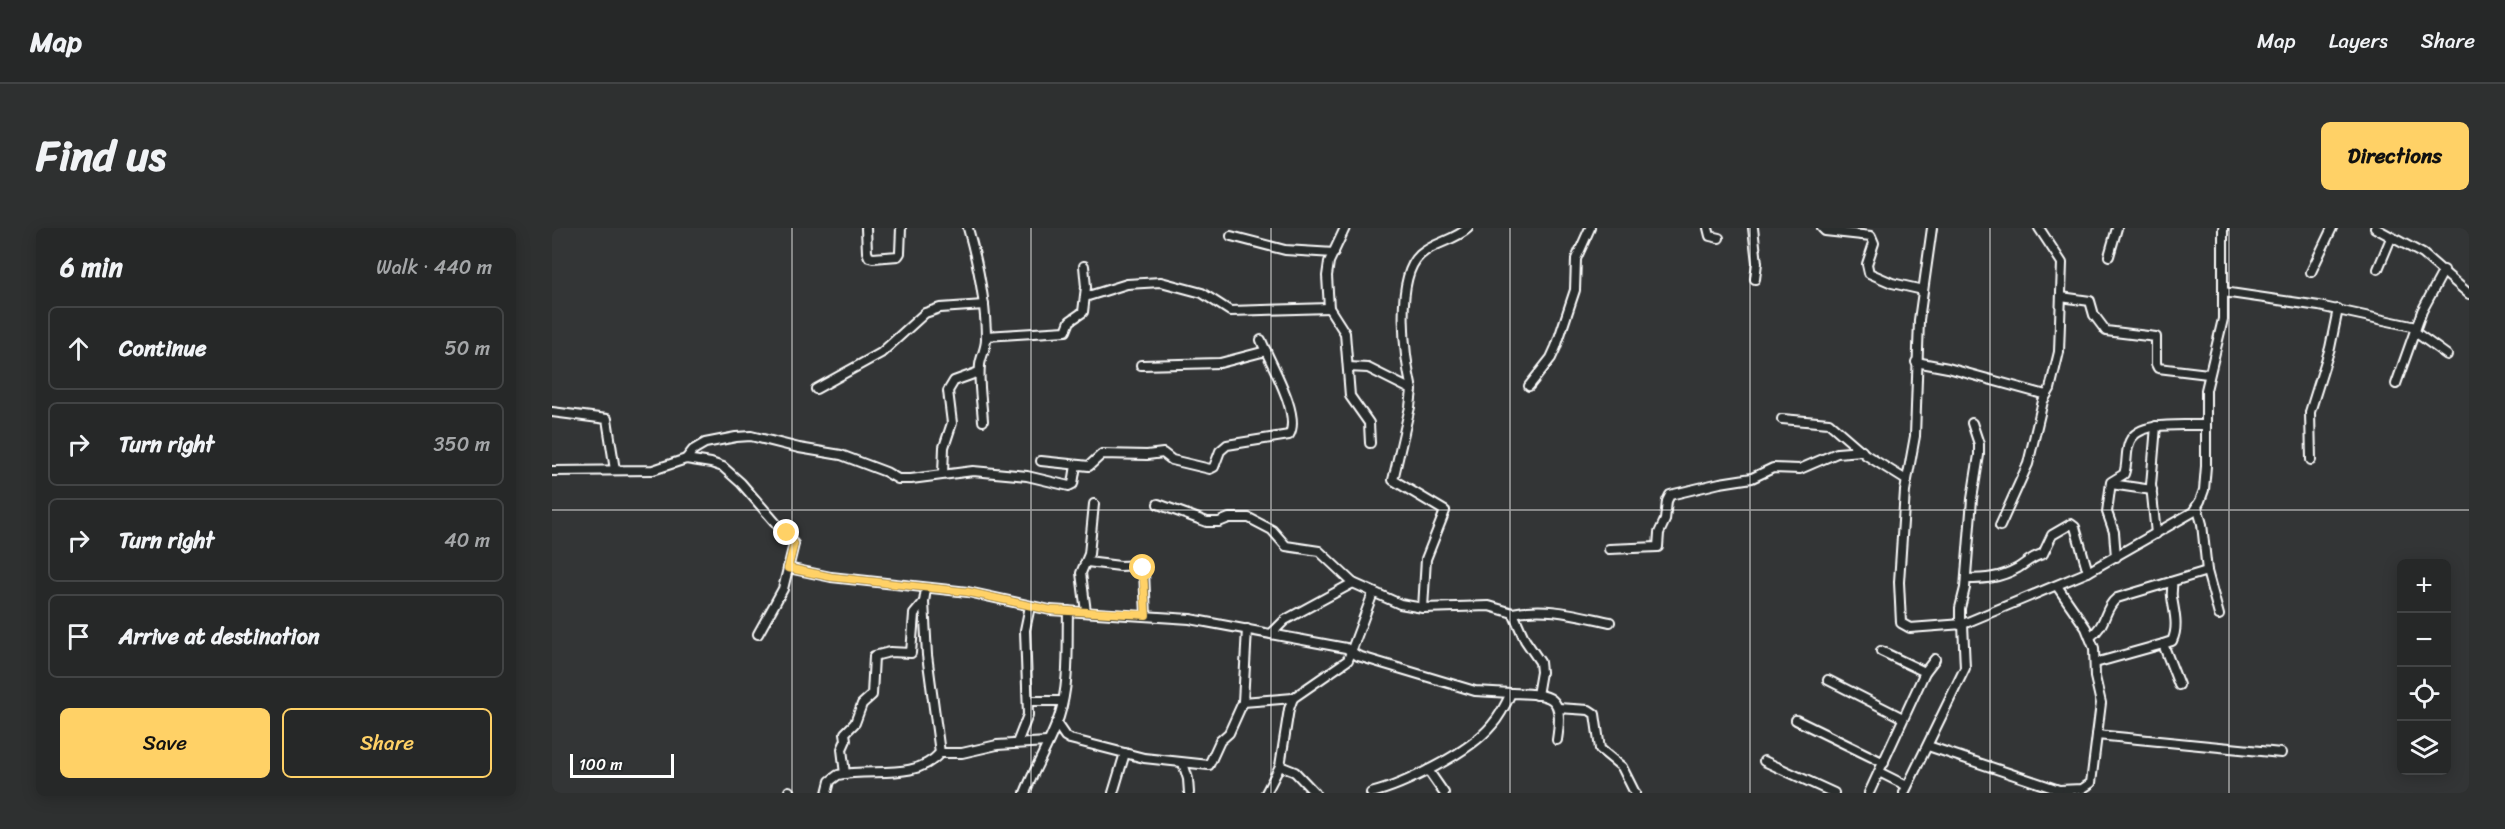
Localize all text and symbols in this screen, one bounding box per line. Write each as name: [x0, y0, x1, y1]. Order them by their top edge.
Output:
text: Map: [30, 17, 82, 66]
text: Map: [2257, 22, 2296, 60]
text: Layers: [2329, 22, 2388, 60]
text: Share: [2421, 22, 2475, 60]
text: Find us: [36, 119, 166, 193]
button: Directions: [2321, 122, 2469, 190]
text: 6 min: [60, 244, 123, 290]
text: Walk · 440 m: [376, 250, 492, 285]
text: Continue: [119, 329, 207, 368]
text: 50 m: [445, 331, 490, 366]
icon: ahead: [62, 332, 95, 365]
text: Turn right: [119, 425, 214, 464]
text: 350 m: [434, 427, 490, 462]
icon: right: [62, 428, 95, 461]
route end: [773, 519, 799, 545]
text: Turn right: [119, 521, 214, 560]
text: 40 m: [444, 523, 490, 558]
icon: right: [62, 524, 95, 557]
route start: [1129, 554, 1155, 580]
map controls: [2397, 559, 2451, 775]
button: +: [2397, 559, 2451, 613]
button: −: [2397, 613, 2451, 667]
text: Arrive at destination: [119, 617, 320, 656]
icon: arrive: [62, 620, 95, 653]
button: locate: [2397, 667, 2451, 721]
button: Save: [60, 708, 270, 778]
button: Share: [282, 708, 492, 778]
button: layers: [2397, 721, 2451, 775]
text: 100 m: [579, 750, 623, 779]
scale bar: [570, 751, 674, 778]

